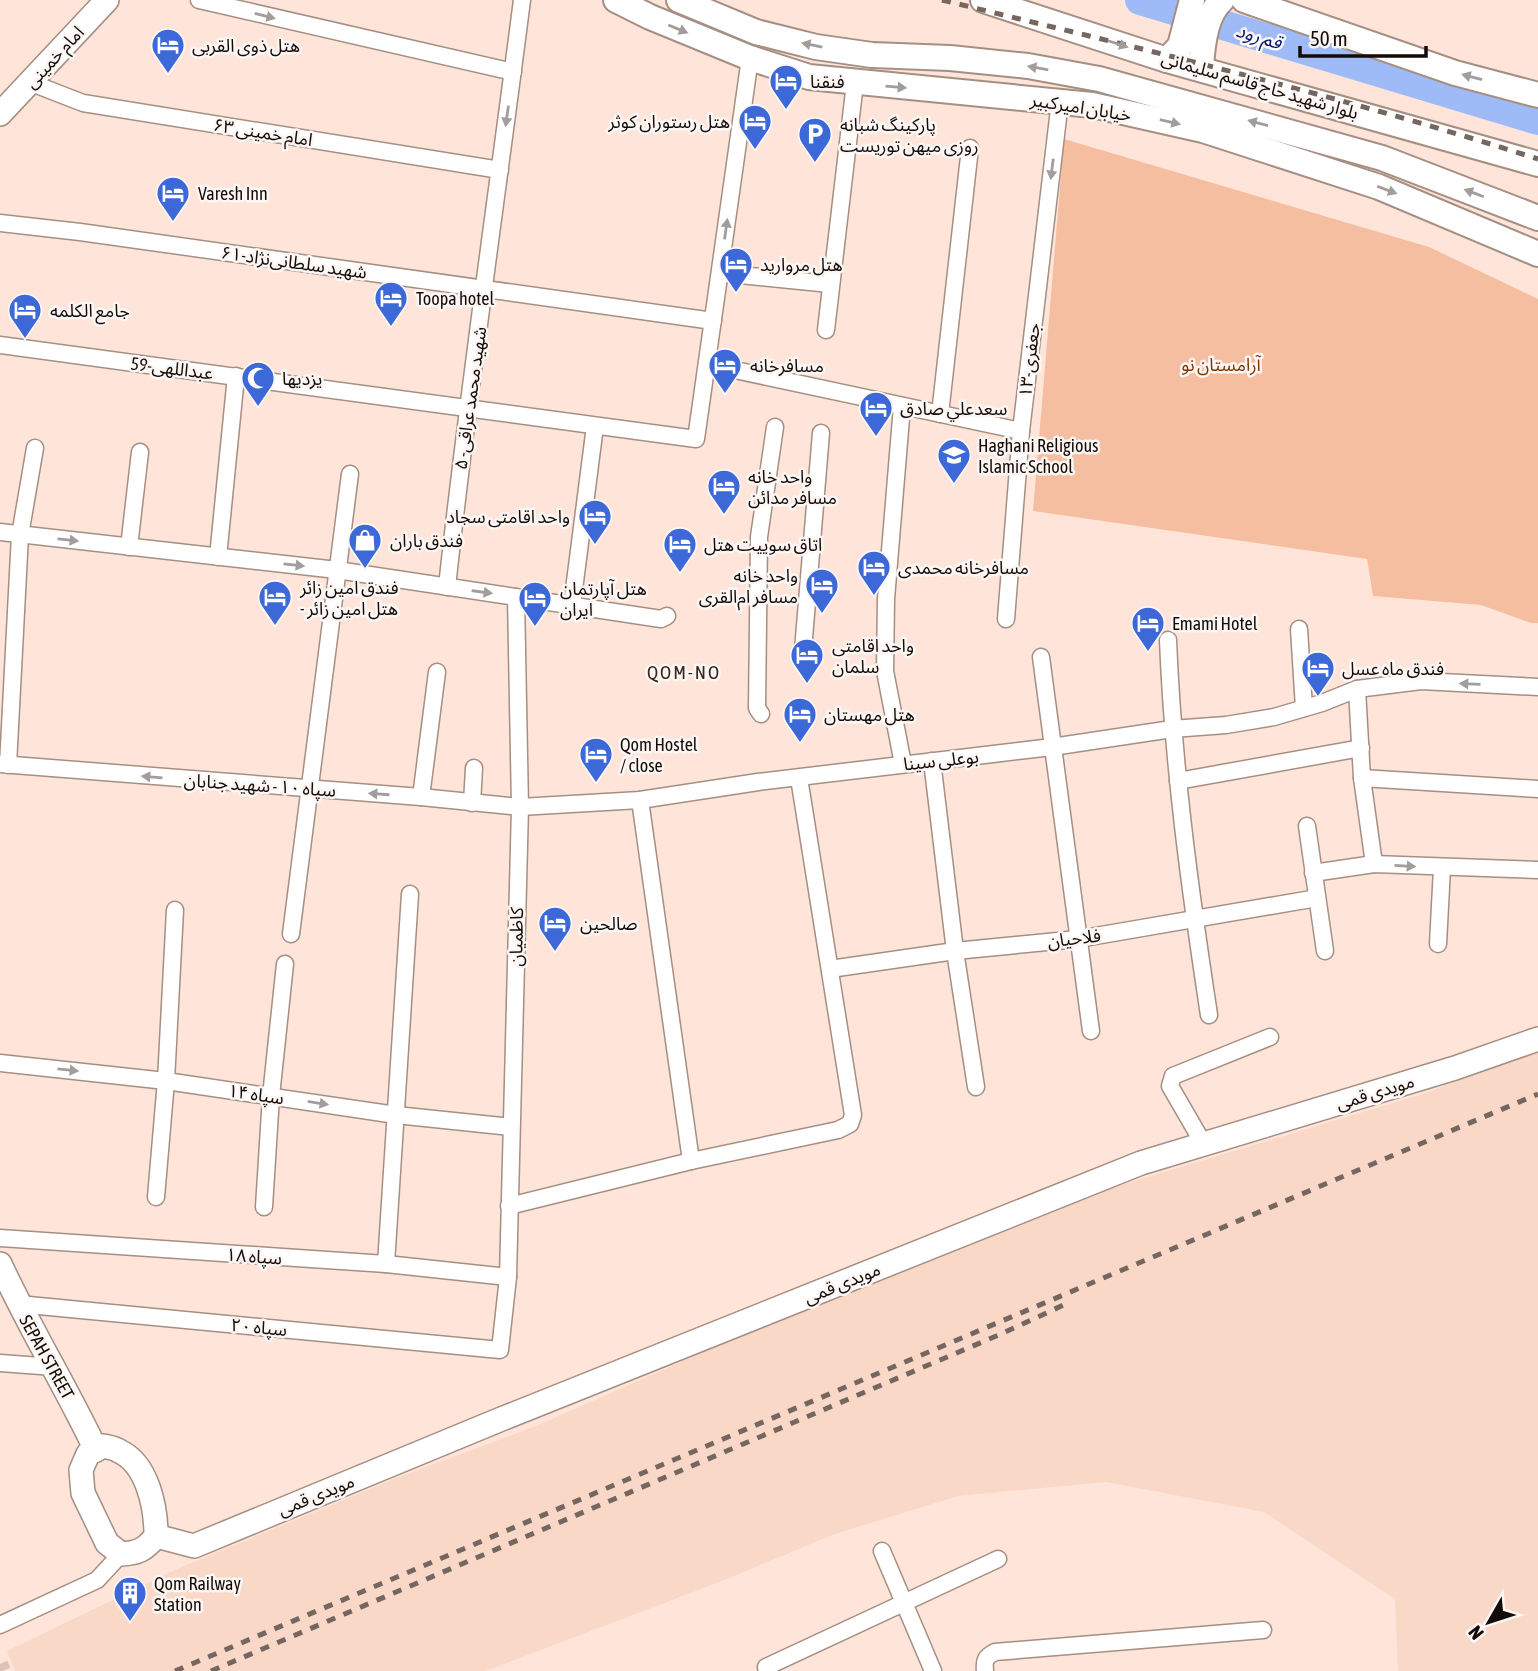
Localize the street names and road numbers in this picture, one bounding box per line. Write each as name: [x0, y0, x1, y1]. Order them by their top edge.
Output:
street label: امام خمینی: [20, 22, 91, 95]
street label: بلوار شهید حاج قاسم سلیمانی: [1158, 47, 1361, 126]
street label: خیابان امیرکبیر: [1028, 89, 1133, 126]
street label: امام خمینی ۶۳: [211, 114, 314, 154]
street label: شهید سلطانی‌نژاد-۶۱: [220, 241, 368, 284]
street label: جعفری-۱۳: [1014, 322, 1045, 399]
street label: شهید محمد عراقی- ۵: [450, 325, 491, 471]
street label: عبداللهی-59: [129, 353, 214, 384]
street label: بوعلی سینا: [902, 746, 980, 775]
street label: سپاه ۱۰ - شهید جنابان: [183, 769, 337, 802]
street label: کاظمیان: [505, 906, 528, 967]
street label: فلاحیان: [1046, 924, 1102, 953]
street label: مویدی قمی: [1333, 1070, 1417, 1115]
street label: سپاه ۱۴: [226, 1080, 285, 1109]
street label: سپاه ۱۸: [225, 1244, 283, 1270]
street label: مویدی قمی: [801, 1258, 884, 1309]
street label: SEPAH STREET: [15, 1311, 79, 1403]
street label: سپاه ۲۰: [230, 1314, 288, 1341]
street label: مویدی قمی: [275, 1470, 358, 1521]

